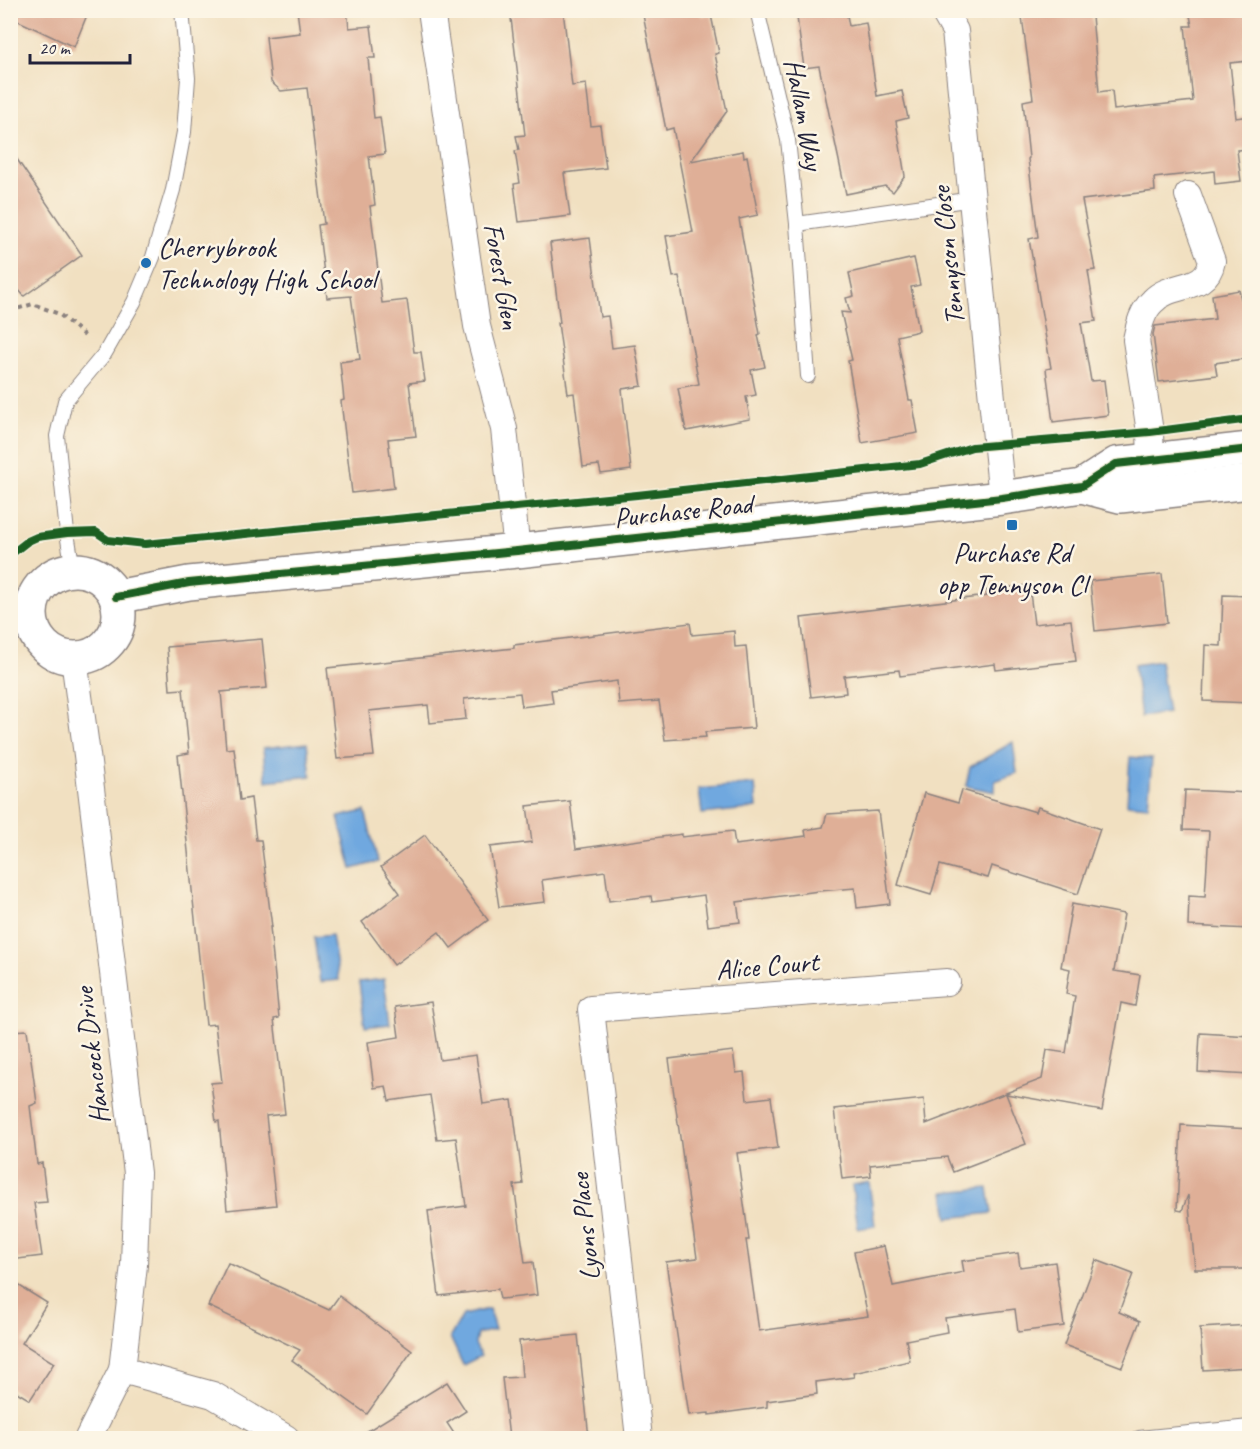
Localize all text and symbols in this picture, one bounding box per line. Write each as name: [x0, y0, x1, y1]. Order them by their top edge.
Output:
scale bar: [30, 27, 130, 65]
text: 20 m: [39, 37, 72, 59]
street label: Hallam Way: [777, 56, 833, 175]
street label: Tennyson Close: [923, 183, 972, 327]
street label: Forest Glen: [476, 220, 529, 332]
place label: Cherrybrook Technology High School: [158, 230, 381, 297]
marker: Cherrybrook Technology High School: [139, 256, 153, 270]
street label: Purchase Road: [612, 485, 758, 535]
marker: Purchase Rd opp Tennyson Cl: [1005, 518, 1019, 532]
place label: Purchase Rd opp Tennyson Cl: [937, 535, 1092, 602]
street label: Alice Court: [714, 943, 822, 987]
street label: Hancock Drive: [66, 984, 117, 1126]
street label: Lyons Place: [561, 1170, 608, 1282]

